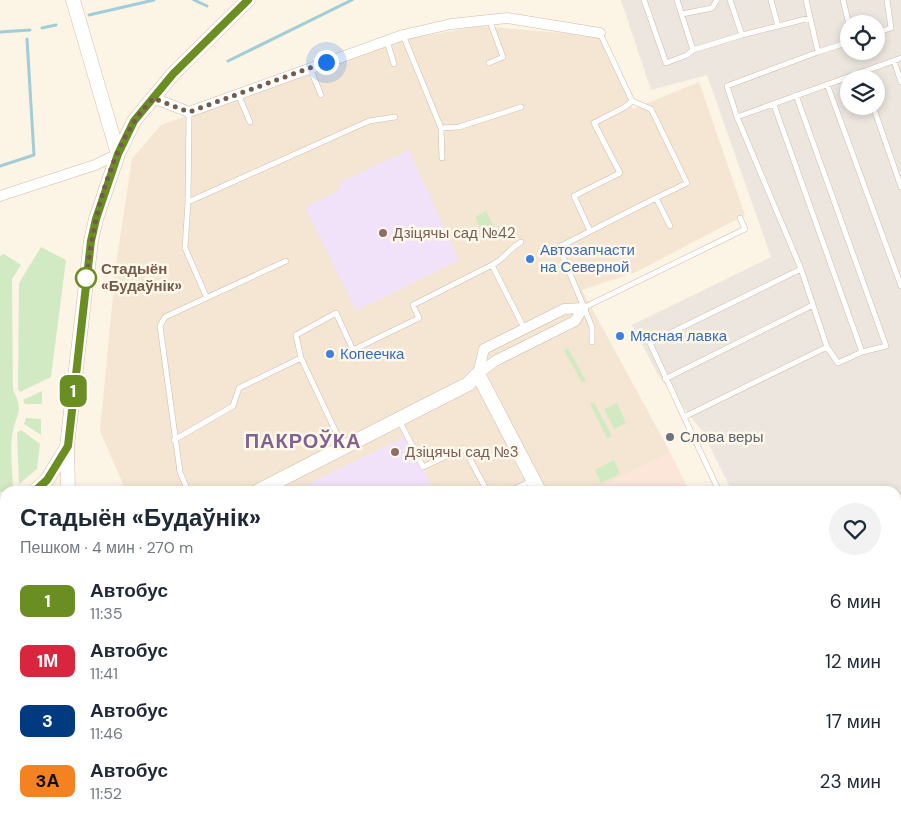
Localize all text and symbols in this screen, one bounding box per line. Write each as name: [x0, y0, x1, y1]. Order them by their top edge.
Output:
map controls: [840, 15, 885, 115]
button: locate: [840, 15, 885, 60]
your location: [314, 50, 339, 75]
button: layers: [840, 70, 885, 115]
place label: Дзіцячы сад №42: [393, 223, 516, 243]
marker: Дзіцячы сад №42: [377, 227, 389, 239]
place label: Автозапчасти на Северной: [540, 240, 635, 277]
marker: Автозапчасти на Северной: [524, 253, 536, 265]
place label: Стадыён «Будаўнік»: [101, 259, 182, 296]
marker: Стадыён «Будаўнік»: [75, 267, 97, 289]
place label: Мясная лавка: [630, 326, 728, 346]
marker: Мясная лавка: [614, 330, 626, 342]
place label: Копеечка: [340, 344, 405, 364]
marker: Копеечка: [324, 348, 336, 360]
line badge: 1: [57, 375, 89, 407]
text: 1: [70, 379, 76, 403]
place label: Слова веры: [680, 427, 764, 447]
district label: ПАКРОЎКА: [245, 428, 361, 454]
marker: Слова веры: [664, 431, 676, 443]
place label: Дзіцячы сад №3: [405, 442, 519, 462]
marker: Дзіцячы сад №3: [389, 446, 401, 458]
text: Стадыён «Будаўнік»: [20, 502, 261, 533]
button: heart: [829, 503, 881, 555]
text: Пешком · 4 мин · 270 m: [20, 537, 193, 558]
text: Автобус: [90, 578, 168, 603]
text: 1: [44, 589, 51, 613]
text: 6 мин: [830, 589, 881, 614]
text: 11:35: [90, 603, 122, 624]
text: Автобус: [90, 638, 168, 663]
text: 1М: [37, 649, 58, 673]
text: 12 мин: [825, 649, 881, 674]
text: 11:41: [90, 663, 118, 684]
text: Автобус: [90, 698, 168, 723]
text: 3: [42, 709, 53, 733]
text: 17 мин: [826, 709, 881, 734]
text: 11:46: [90, 723, 123, 744]
text: Автобус: [90, 758, 168, 783]
text: 3А: [36, 769, 59, 793]
text: 23 мин: [820, 769, 881, 794]
text: 11:52: [90, 783, 122, 804]

